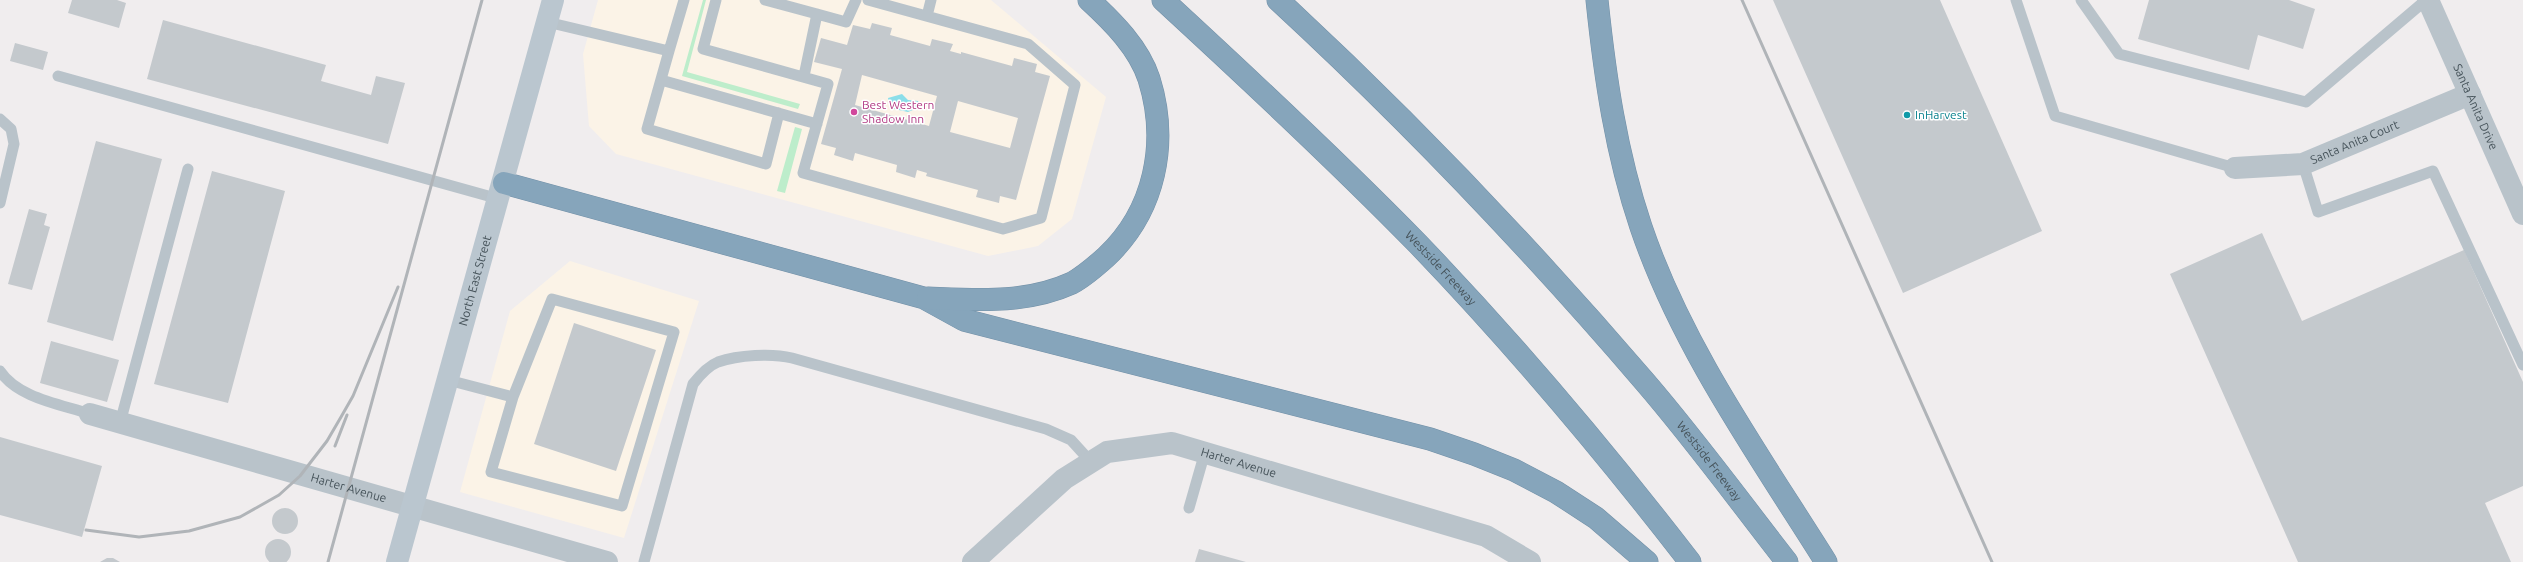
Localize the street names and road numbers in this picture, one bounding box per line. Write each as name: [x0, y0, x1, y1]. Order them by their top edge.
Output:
street label: Santa Anita Drive: [2451, 62, 2501, 152]
street label: Santa Anita Court: [2308, 118, 2401, 166]
street label: Westside Freeway: [1403, 228, 1479, 308]
street label: North East Street: [456, 233, 493, 327]
street label: Westside Freeway: [1674, 419, 1745, 503]
street label: Harter Avenue: [1199, 445, 1278, 480]
street label: Harter Avenue: [309, 471, 388, 505]

